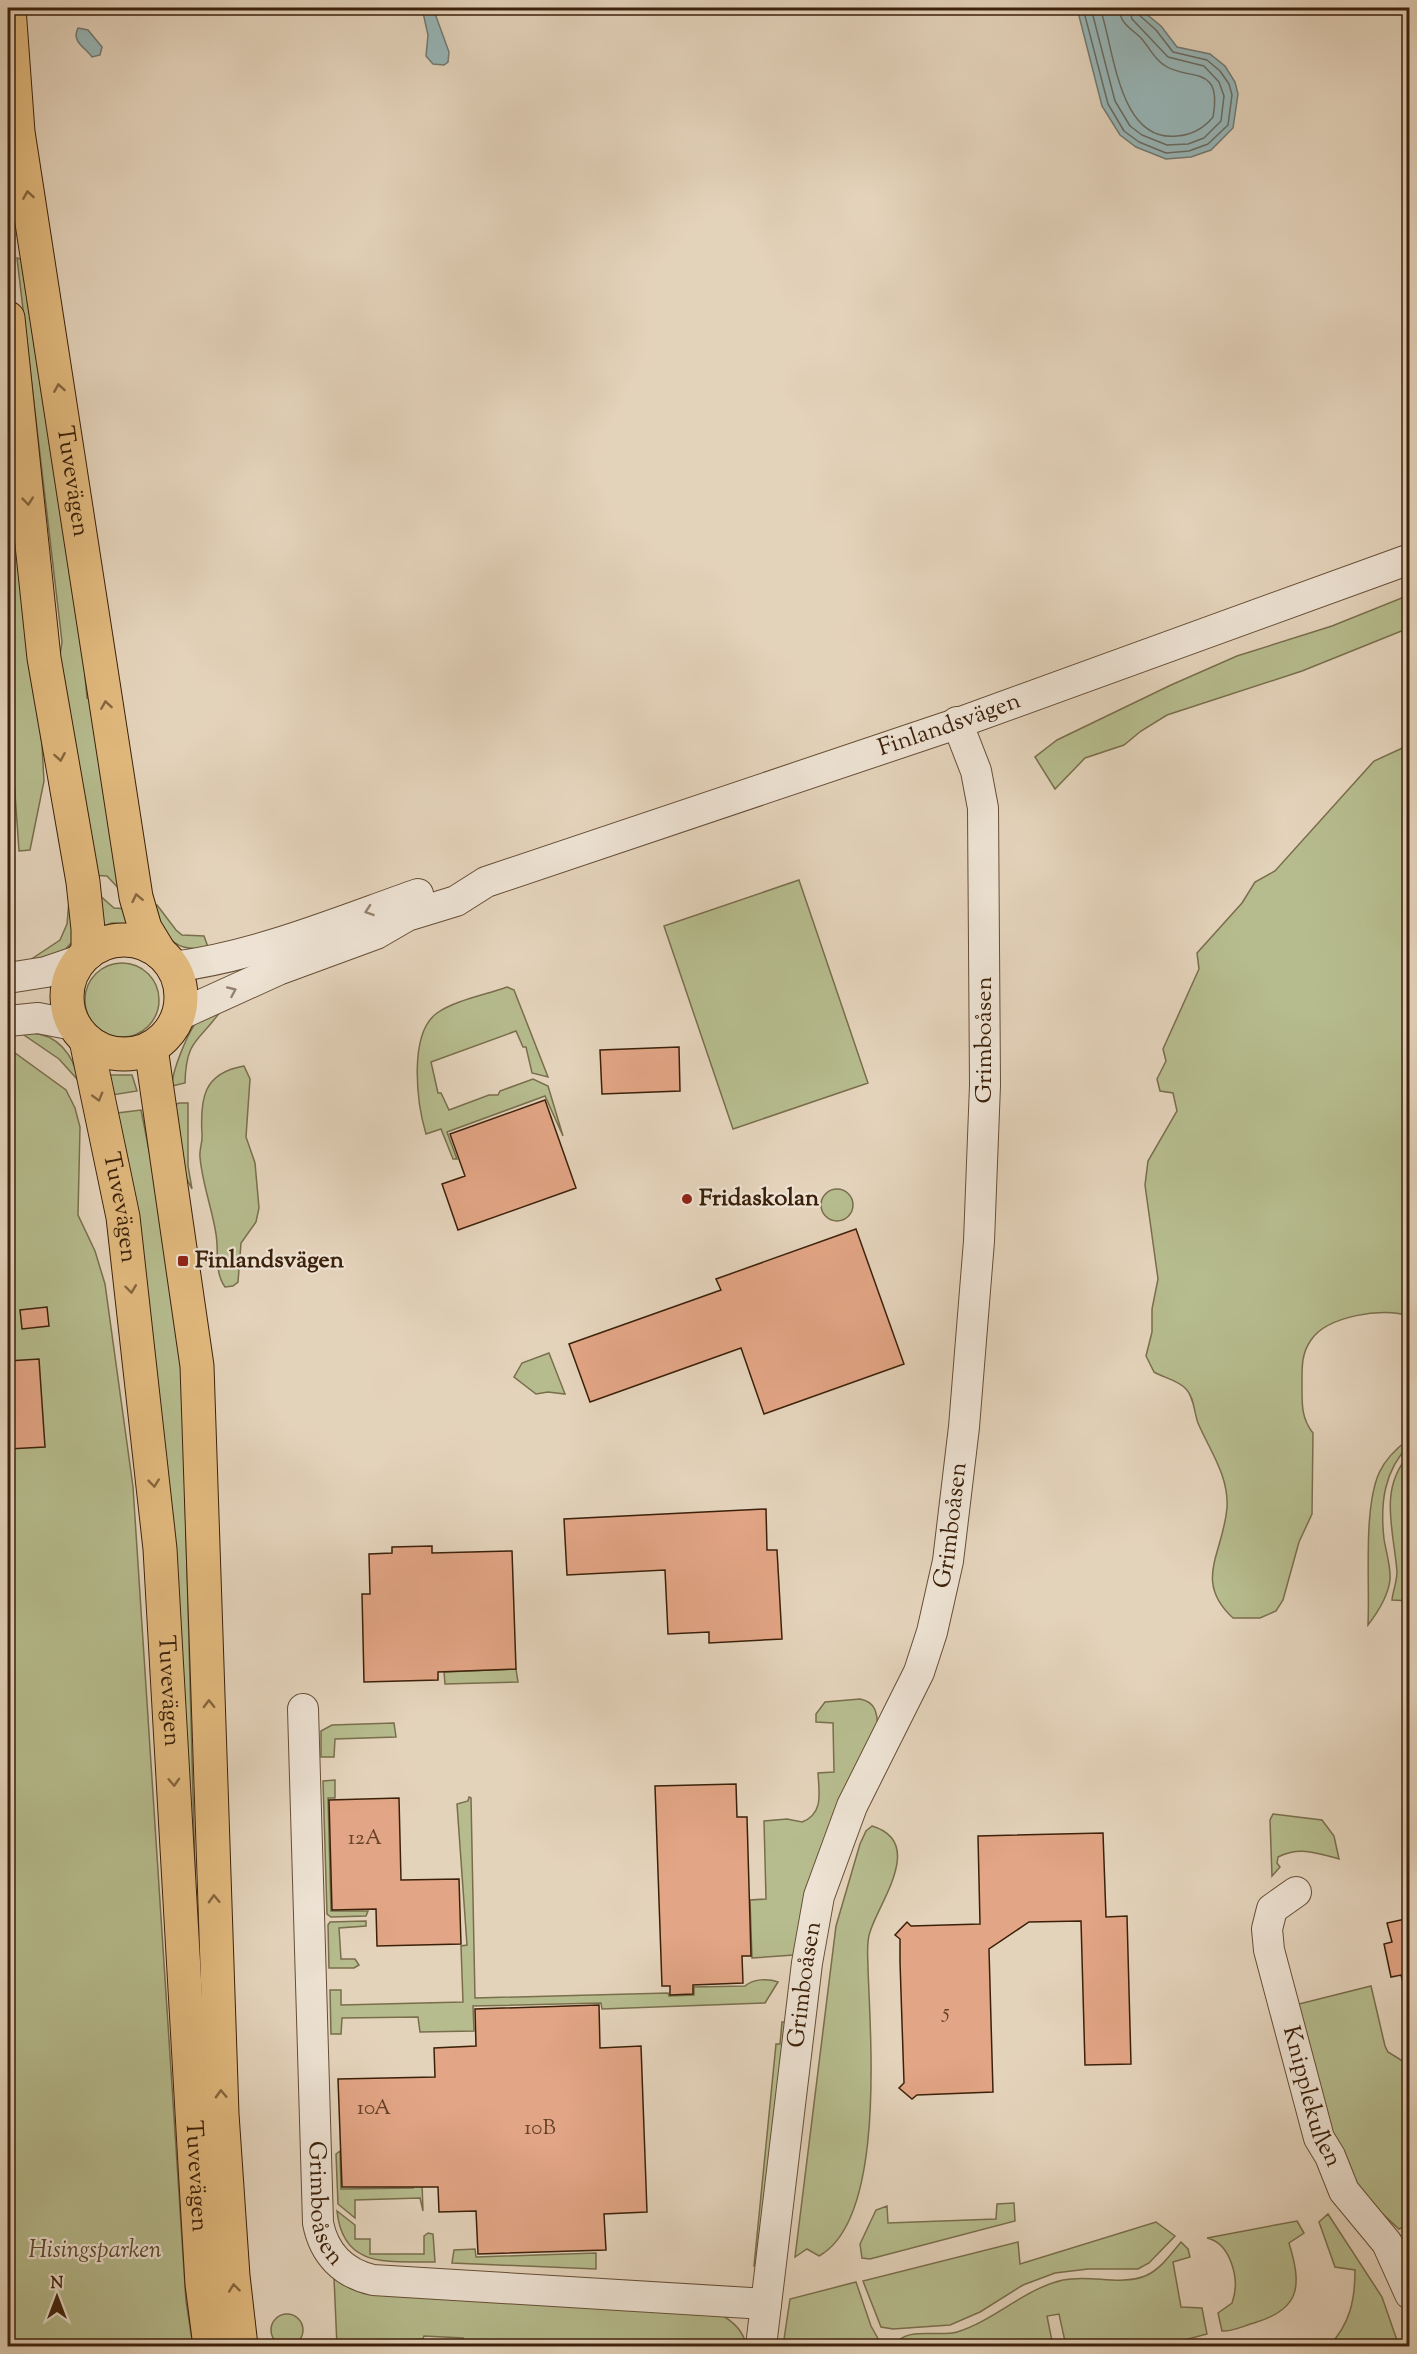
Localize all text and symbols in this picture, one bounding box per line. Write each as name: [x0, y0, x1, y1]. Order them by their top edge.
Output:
one-way arrow: [22, 190, 34, 200]
one-way arrow: [53, 383, 66, 393]
street label: Tuvevägen: [47, 424, 97, 539]
one-way arrow: [21, 497, 34, 506]
street label: Finlandsvägen: [874, 685, 1026, 766]
one-way arrow: [101, 700, 113, 710]
one-way arrow: [53, 753, 65, 762]
one-way arrow: [131, 893, 144, 903]
one-way arrow: [364, 904, 375, 917]
street label: Grimboåsen: [968, 976, 1002, 1104]
one-way arrow: [226, 986, 237, 998]
one-way arrow: [91, 1091, 103, 1102]
street label: Tuvevägen: [93, 1149, 145, 1265]
place label: Fridaskolan: [699, 1182, 820, 1216]
marker: Fridaskolan: [680, 1192, 694, 1206]
place label: Finlandsvägen: [195, 1244, 345, 1278]
marker: Finlandsvägen: [176, 1254, 190, 1268]
one-way arrow: [125, 1284, 137, 1294]
street label: Grimboåsen: [925, 1460, 977, 1592]
one-way arrow: [147, 1478, 159, 1487]
street label: Tuvevägen: [148, 1634, 188, 1748]
one-way arrow: [203, 1700, 215, 1709]
one-way arrow: [168, 1777, 181, 1786]
house number: 12A: [348, 1824, 382, 1854]
one-way arrow: [208, 1894, 221, 1903]
street label: Grimboåsen: [780, 1919, 831, 2050]
house number: 5: [941, 1998, 950, 2028]
street label: Knipplekullen: [1273, 2022, 1350, 2172]
one-way arrow: [215, 2089, 228, 2098]
house number: 10A: [357, 2094, 391, 2124]
house number: 10B: [524, 2114, 556, 2144]
street label: Tuvevägen: [175, 2119, 216, 2233]
street label: Grimboåsen: [299, 2141, 351, 2274]
park label: Hisingsparken: [28, 2234, 162, 2268]
north arrow: [27, 2267, 87, 2327]
text: N: [51, 2273, 64, 2296]
one-way arrow: [228, 2284, 241, 2293]

